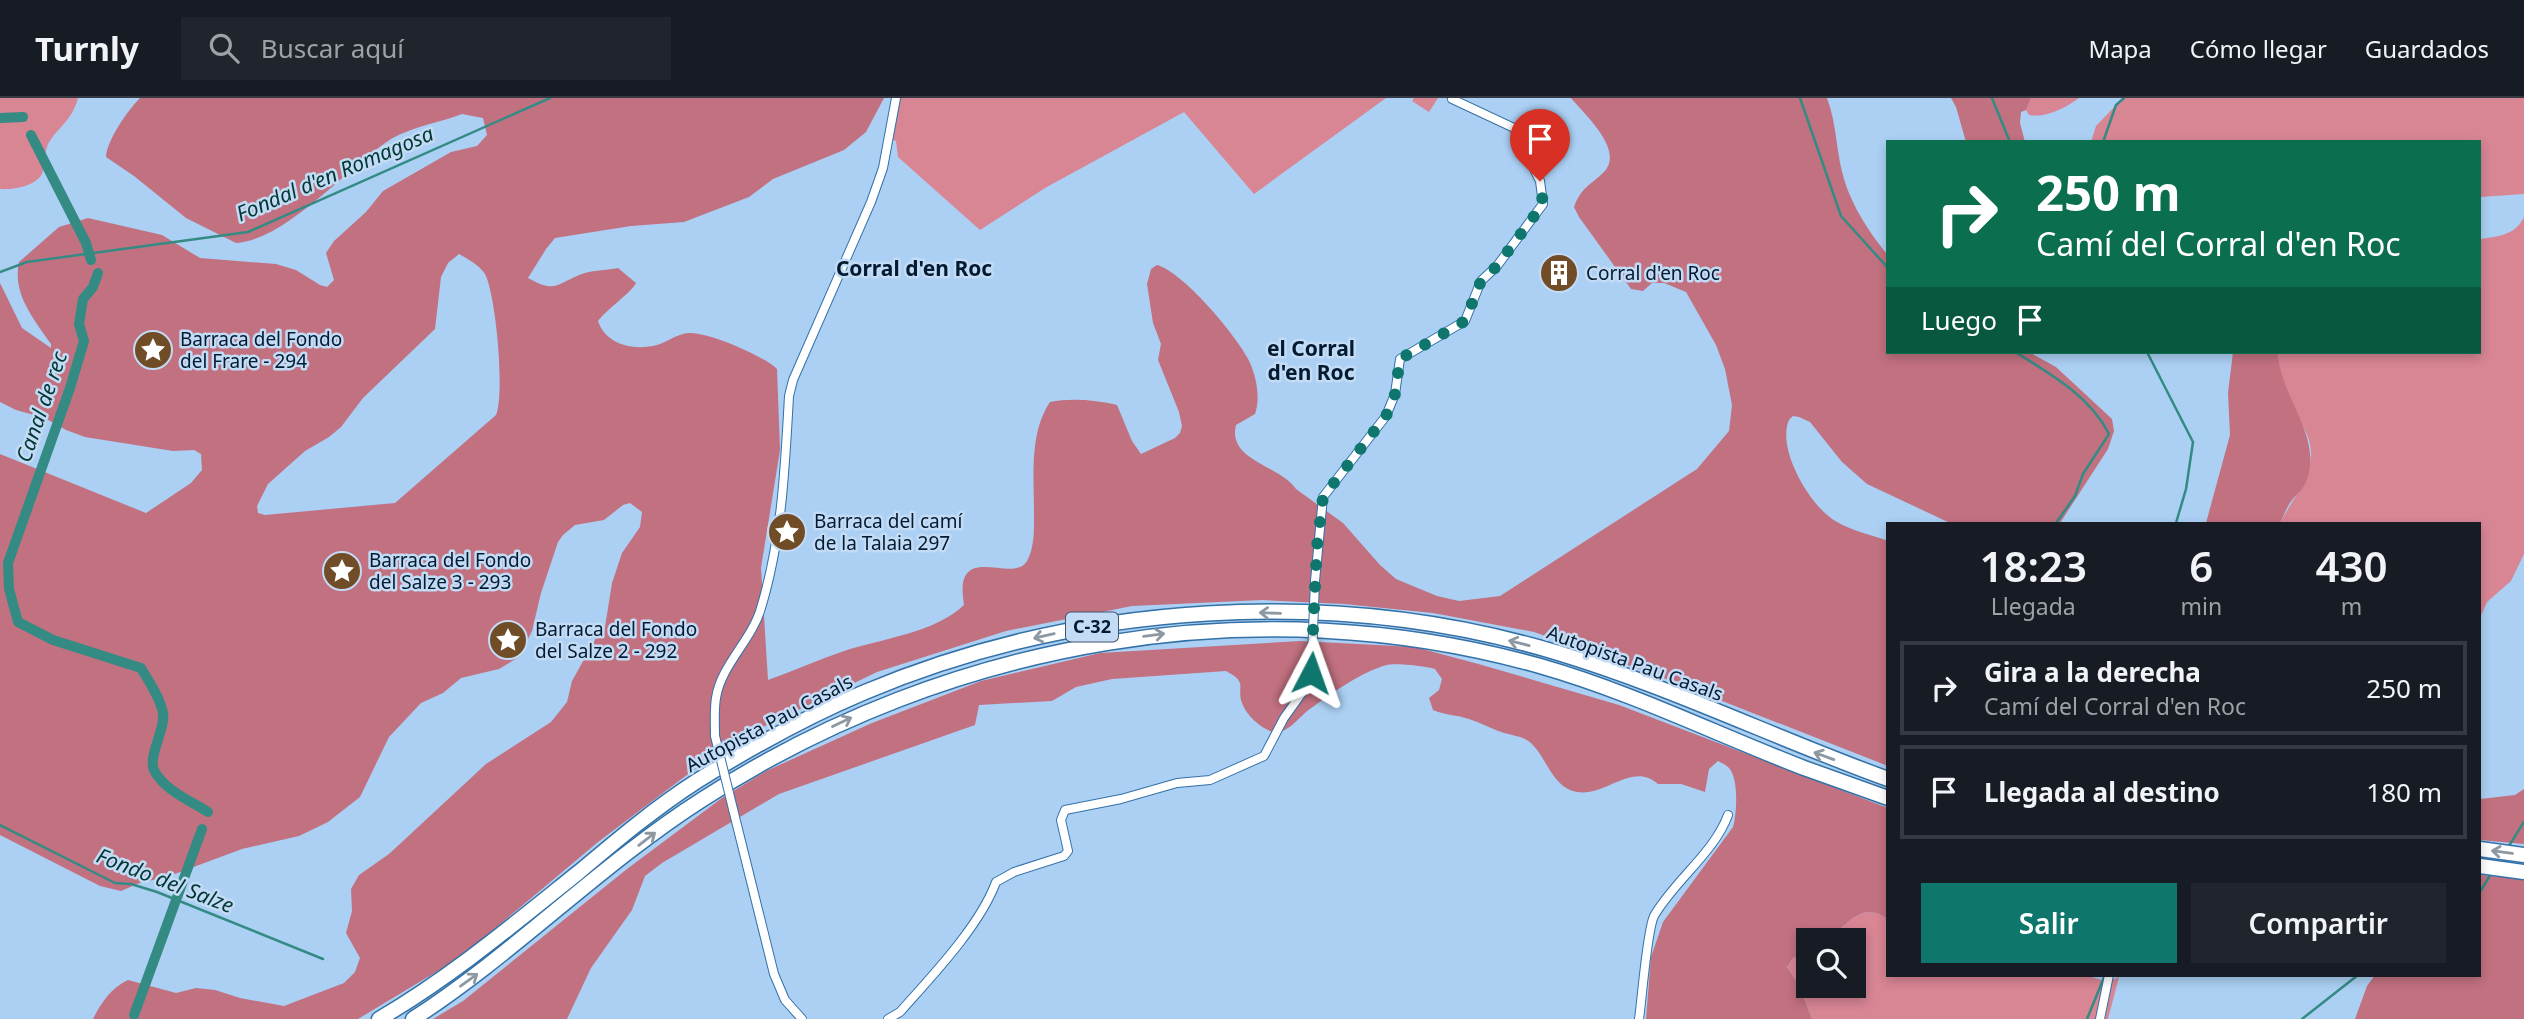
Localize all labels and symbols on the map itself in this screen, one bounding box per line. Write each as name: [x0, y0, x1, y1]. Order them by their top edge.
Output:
pin: [1510, 109, 1570, 181]
water label: Fondal d'en Romagosa: [232, 119, 438, 227]
building icon: Corral d'en Roc: [1538, 252, 1580, 294]
district label: Corral d'en Roc: [836, 254, 992, 282]
place label: Corral d'en Roc: [1586, 260, 1720, 286]
place label: Barraca del Fondo del Frare - 294: [180, 326, 342, 374]
place icon: Barraca del Fondo del Frare - 294: [132, 329, 174, 371]
district label: el Corral d'en Roc: [1267, 334, 1355, 386]
water label: Canal de rec: [9, 347, 73, 466]
place label: Barraca del camí de la Talaia 297: [814, 508, 963, 556]
place icon: Barraca del camí de la Talaia 297: [766, 511, 808, 553]
place label: Barraca del Fondo del Salze 3 - 293: [369, 547, 531, 595]
place icon: Barraca del Fondo del Salze 3 - 293: [321, 550, 363, 592]
one-way arrow: [1258, 606, 1281, 619]
road number: C-32: [1066, 612, 1118, 642]
place label: Barraca del Fondo del Salze 2 - 292: [535, 616, 697, 664]
place icon: Barraca del Fondo del Salze 2 - 292: [487, 619, 529, 661]
street label: Autopista Pau Casals: [1543, 619, 1727, 707]
one-way arrow: [1142, 629, 1165, 642]
one-way arrow: [1033, 630, 1056, 644]
position arrow: [1274, 636, 1348, 710]
one-way arrow: [1508, 636, 1531, 649]
street label: Autopista Pau Casals: [681, 668, 857, 778]
one-way arrow: [831, 715, 852, 729]
one-way arrow: [1813, 749, 1835, 762]
one-way arrow: [638, 831, 656, 846]
water label: Fondo del Salze: [93, 841, 238, 919]
one-way arrow: [2491, 845, 2514, 858]
one-way arrow: [459, 973, 478, 988]

